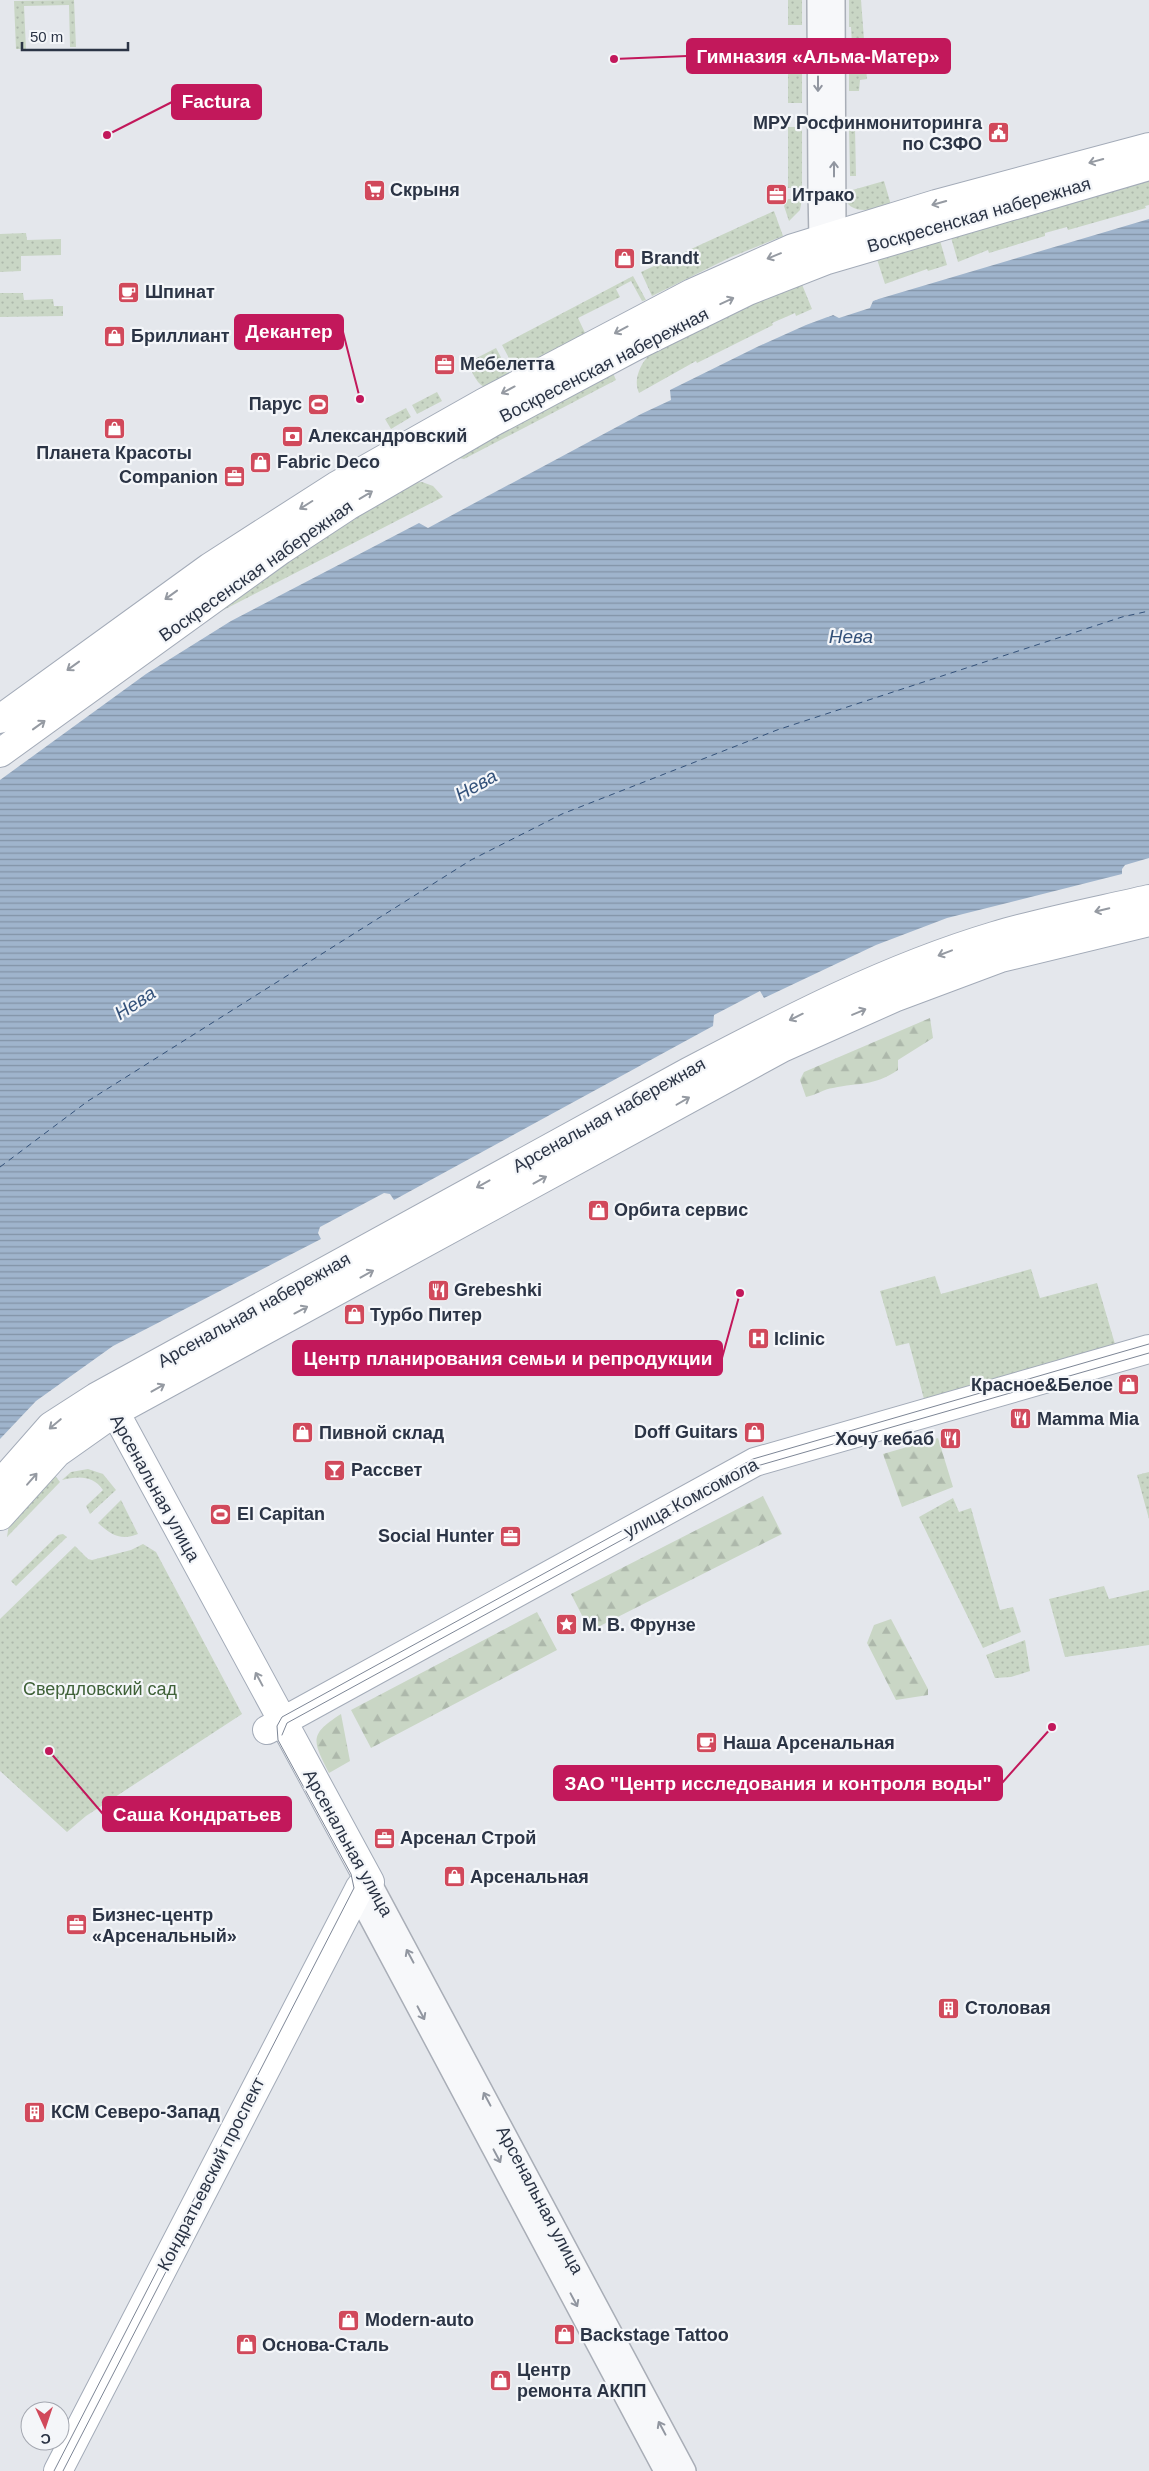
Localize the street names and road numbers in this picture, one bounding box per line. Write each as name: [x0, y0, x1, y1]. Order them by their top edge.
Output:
street label: Воскресенская набережная: [865, 173, 1093, 257]
street label: Воскресенская набережная: [496, 304, 712, 426]
street label: Воскресенская набережная: [155, 496, 357, 646]
street label: Арсенальная набережная: [509, 1054, 709, 1176]
street label: Арсенальная набережная: [154, 1249, 354, 1371]
street label: Арсенальная улица: [106, 1411, 204, 1566]
street label: улица Комсомола: [620, 1454, 762, 1542]
street label: Арсенальная улица: [299, 1766, 397, 1921]
street label: Кондратьевский проспект: [153, 2074, 269, 2274]
street label: Арсенальная улица: [492, 2122, 588, 2278]

